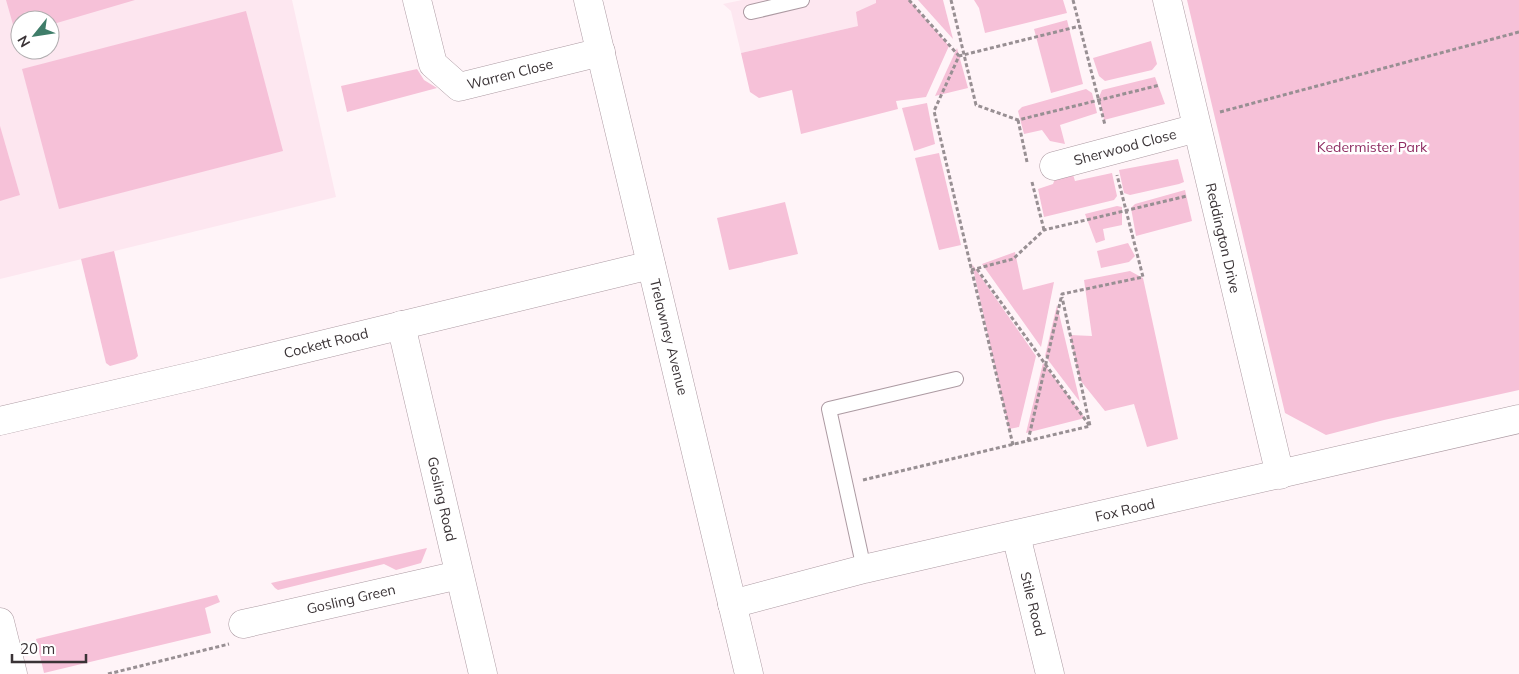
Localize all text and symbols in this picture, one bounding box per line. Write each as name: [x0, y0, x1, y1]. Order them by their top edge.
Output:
north arrow: [10, 10, 60, 60]
text: N: [13, 32, 34, 51]
street label: Warren Close: [465, 55, 555, 93]
street label: Sherwood Close: [1072, 125, 1178, 169]
park label: Kedermister Park: [1317, 138, 1428, 156]
street label: Reddington Drive: [1202, 181, 1244, 295]
street label: Trelawney Avenue: [646, 277, 692, 397]
street label: Cockett Road: [282, 324, 370, 362]
street label: Gosling Road: [424, 455, 460, 543]
street label: Fox Road: [1093, 494, 1157, 526]
street label: Stile Road: [1016, 570, 1050, 638]
street label: Gosling Green: [305, 580, 397, 618]
scale bar: [12, 632, 86, 664]
text: 20 m: [20, 639, 55, 658]

